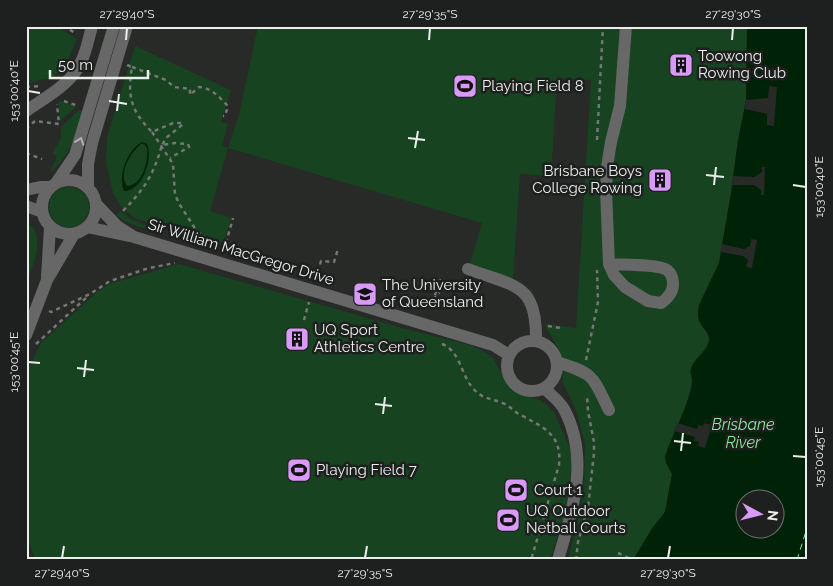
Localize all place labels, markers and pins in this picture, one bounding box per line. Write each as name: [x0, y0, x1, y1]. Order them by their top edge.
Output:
place label: Toowong Rowing Club: [698, 47, 786, 82]
building icon: Toowong Rowing Club: [668, 52, 694, 78]
sports icon: Playing Field 8: [452, 73, 478, 99]
place label: Playing Field 8: [482, 77, 584, 95]
place label: Brisbane Boys College Rowing: [532, 162, 642, 197]
building icon: Brisbane Boys College Rowing: [647, 167, 673, 193]
place label: The University of Queensland: [382, 276, 483, 311]
school or university icon: The University of Queensland: [352, 281, 378, 307]
place label: UQ Sport Athletics Centre: [314, 321, 425, 356]
building icon: UQ Sport Athletics Centre: [284, 326, 310, 352]
sports icon: Playing Field 7: [286, 457, 312, 483]
place label: Playing Field 7: [316, 461, 417, 479]
sports icon: Court 1: [503, 477, 529, 503]
place label: Court 1: [534, 481, 583, 499]
place label: UQ Outdoor Netball Courts: [526, 502, 626, 537]
sports icon: UQ Outdoor Netball Courts: [495, 507, 521, 533]

